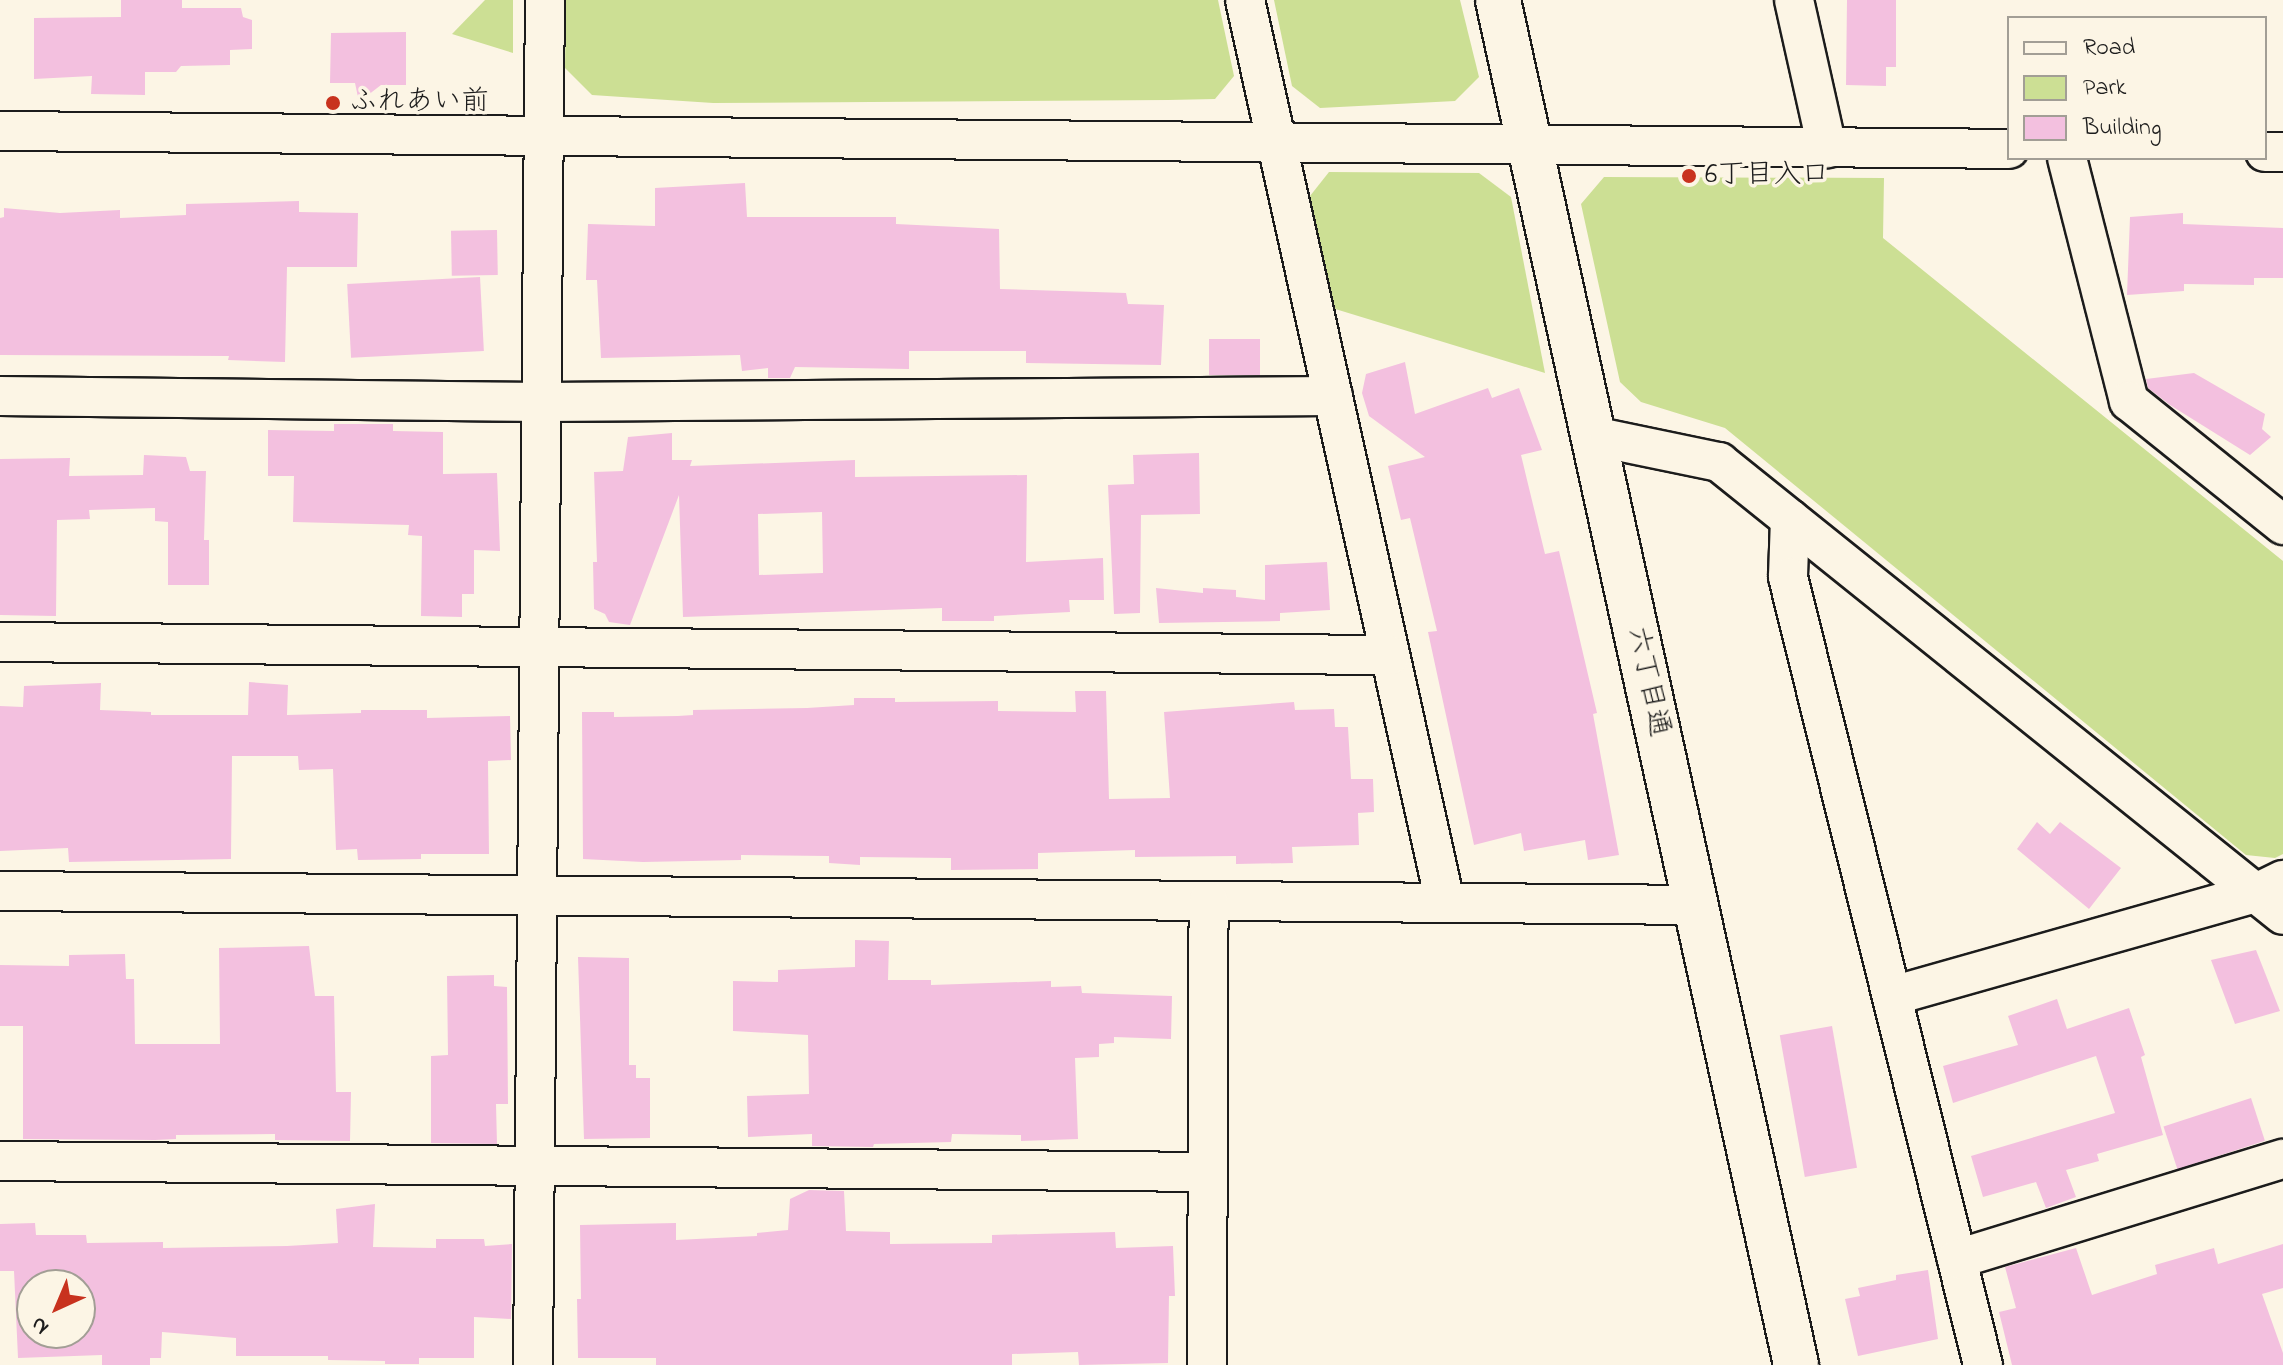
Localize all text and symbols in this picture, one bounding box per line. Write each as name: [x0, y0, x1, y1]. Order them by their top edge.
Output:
legend: [2007, 16, 2267, 160]
text: Road: [2083, 31, 2135, 66]
text: Park: [2083, 71, 2126, 106]
place label: ふれあい前: [349, 86, 489, 120]
marker: ふれあい前: [324, 94, 342, 112]
text: Building: [2083, 111, 2162, 146]
place label: 6丁目入口: [1705, 159, 1829, 193]
marker: 6丁目入口: [1680, 167, 1698, 185]
street label: 六丁目通: [1619, 624, 1675, 740]
north arrow: [16, 1269, 96, 1349]
text: N: [24, 1308, 57, 1342]

